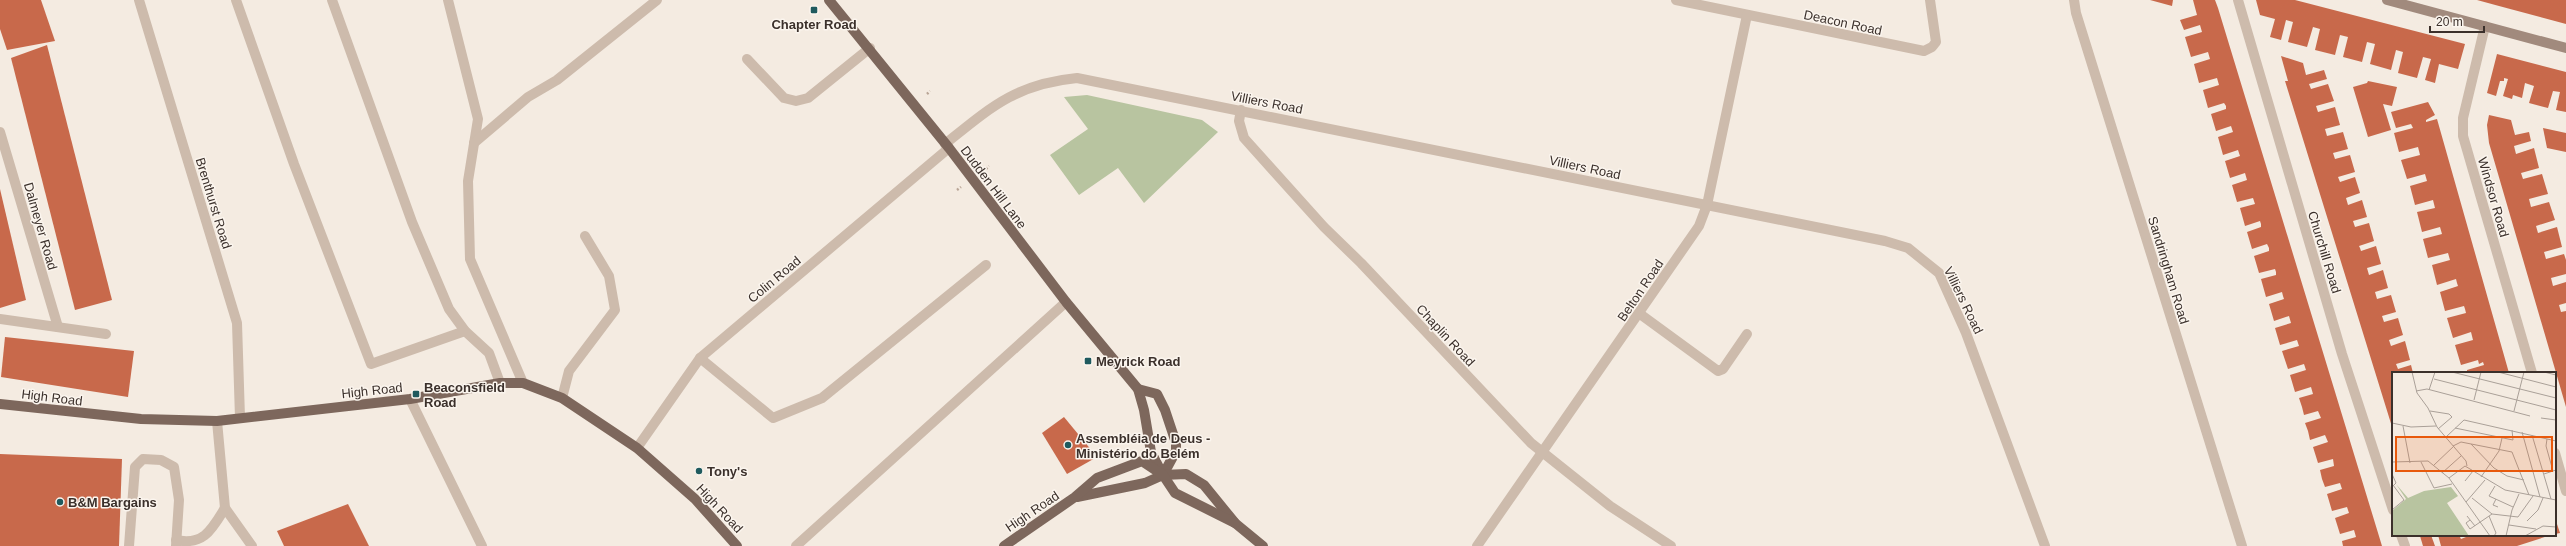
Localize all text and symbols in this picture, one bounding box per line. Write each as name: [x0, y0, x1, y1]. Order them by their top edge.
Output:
marker: Chapter Road: [809, 5, 819, 15]
street label: Deacon Road: [1802, 7, 1883, 38]
scale bar: [2430, 8, 2484, 34]
text: 20 m: [2436, 15, 2463, 29]
place label: Chapter Road: [771, 17, 857, 32]
street label: Villiers Road: [1230, 88, 1304, 117]
street label: Dudden Hill Lane: [958, 143, 1030, 232]
street label: Villiers Road: [1548, 153, 1622, 182]
street label: Windsor Road: [2475, 155, 2512, 239]
street label: Brenthurst Road: [193, 156, 235, 251]
street label: Dalmeyer Road: [21, 181, 60, 272]
street label: Churchill Road: [2305, 209, 2344, 295]
street label: Sandringham Road: [2145, 214, 2192, 326]
street label: Colin Road: [745, 253, 804, 306]
street label: Belton Road: [1614, 256, 1667, 324]
street label: Villiers Road: [1941, 264, 1986, 336]
street label: Chaplin Road: [1413, 301, 1478, 369]
place label: Meyrick Road: [1096, 354, 1181, 369]
marker: Meyrick Road: [1083, 356, 1093, 366]
inset map: [2392, 372, 2556, 536]
street label: High Road: [341, 380, 403, 401]
place label: Beaconsfield Road: [424, 380, 505, 410]
street label: High Road: [21, 386, 83, 409]
marker: Beaconsfield Road: [411, 389, 421, 399]
place label: Assembléia de Deus - Ministério do Belém: [1076, 431, 1210, 461]
marker: Assembléia de Deus - Ministério do Belém: [1063, 440, 1073, 450]
place label: Tony's: [707, 464, 747, 479]
marker: Tony's: [694, 466, 704, 476]
street label: High Road: [693, 481, 746, 536]
street label: High Road: [1003, 488, 1062, 535]
place label: B&M Bargains: [68, 495, 157, 510]
marker: B&M Bargains: [55, 497, 65, 507]

